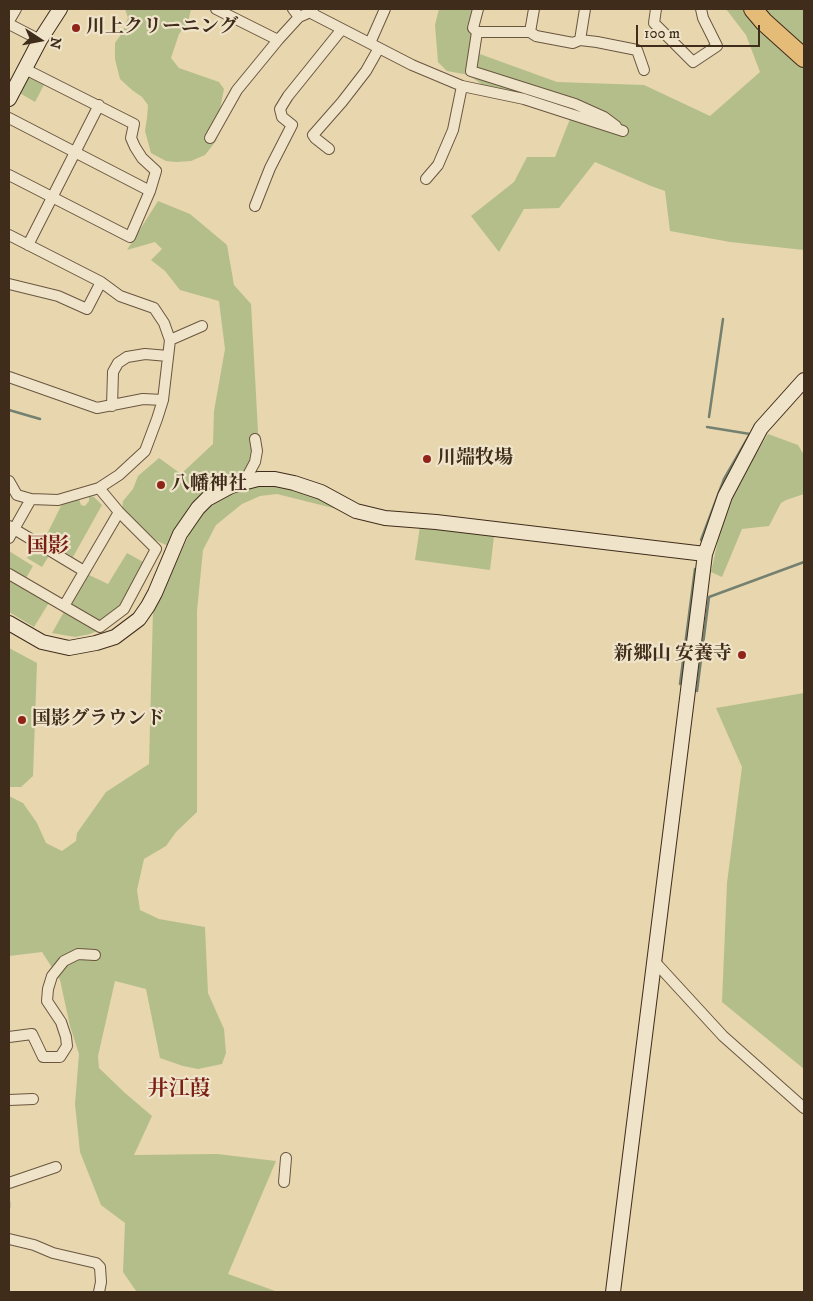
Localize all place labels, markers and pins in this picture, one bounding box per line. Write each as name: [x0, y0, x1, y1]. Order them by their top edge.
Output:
place label: 川上クリーニング: [86, 17, 238, 39]
marker: 川上クリーニング: [70, 22, 82, 34]
place label: 川端牧場: [437, 448, 513, 470]
marker: 川端牧場: [421, 453, 433, 465]
place label: 八幡神社: [171, 474, 247, 496]
marker: 八幡神社: [155, 479, 167, 491]
place label: 新郷山 安養寺: [614, 644, 732, 666]
marker: 新郷山 安養寺: [736, 649, 748, 661]
place label: 国影グラウンド: [32, 709, 165, 731]
marker: 国影グラウンド: [16, 714, 28, 726]

